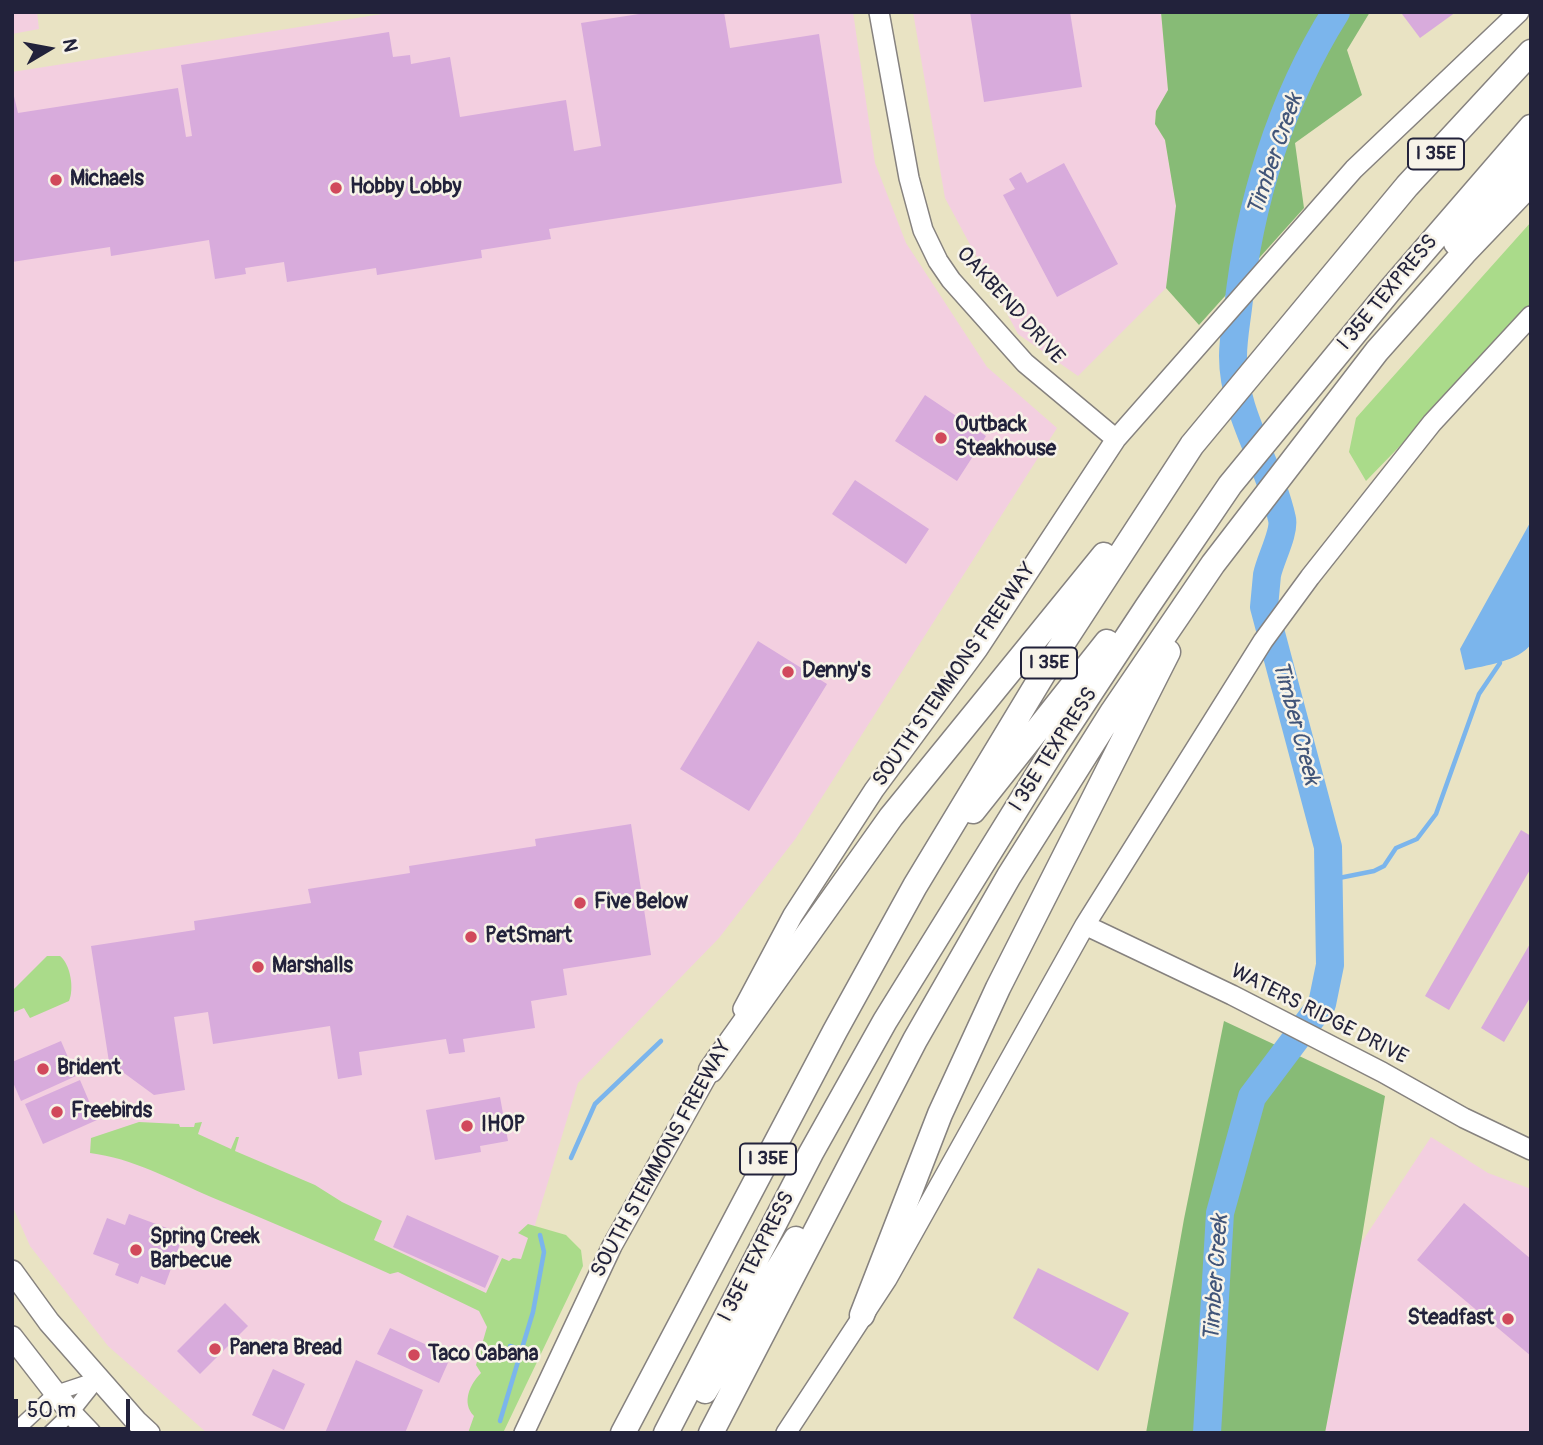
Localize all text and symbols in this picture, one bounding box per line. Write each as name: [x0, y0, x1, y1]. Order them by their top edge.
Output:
north arrow: [14, 14, 84, 84]
text: N: [57, 37, 83, 54]
water label: Timber Creek: [1242, 91, 1310, 219]
road number: I 35E: [1408, 138, 1464, 170]
place label: Michaels: [70, 167, 144, 193]
marker: Michaels: [48, 172, 64, 188]
place label: Hobby Lobby: [350, 175, 461, 201]
marker: Hobby Lobby: [328, 180, 344, 196]
street label: I 35E TEXPRESS: [1332, 230, 1444, 356]
street label: OAKBEND DRIVE: [951, 242, 1069, 370]
place label: Outback Steakhouse: [955, 413, 1056, 463]
marker: Outback Steakhouse: [933, 430, 949, 446]
street label: SOUTH STEMMONS FREEWAY: [868, 558, 1042, 792]
road number: I 35E: [1021, 648, 1077, 678]
water label: Timber Creek: [1265, 658, 1325, 788]
place label: Denny's: [802, 659, 871, 685]
marker: Denny's: [780, 664, 796, 680]
street label: I 35E TEXPRESS: [1005, 683, 1103, 817]
place label: Five Below: [594, 890, 688, 916]
marker: Five Below: [572, 895, 588, 911]
place label: PetSmart: [485, 924, 572, 950]
marker: PetSmart: [463, 929, 479, 945]
place label: Marshalls: [272, 954, 353, 980]
marker: Marshalls: [250, 959, 266, 975]
street label: WATERS RIDGE DRIVE: [1226, 959, 1412, 1071]
street label: SOUTH STEMMONS FREEWAY: [586, 1036, 738, 1282]
place label: Brident: [57, 1056, 121, 1082]
marker: Brident: [35, 1061, 51, 1077]
place label: Freebirds: [71, 1099, 152, 1125]
marker: Freebirds: [49, 1104, 65, 1120]
place label: IHOP: [481, 1113, 525, 1139]
marker: IHOP: [459, 1118, 475, 1134]
road number: I 35E: [740, 1144, 796, 1175]
street label: I 35E TEXPRESS: [713, 1188, 801, 1326]
water label: Timber Creek: [1199, 1214, 1235, 1342]
place label: Spring Creek Barbecue: [150, 1225, 260, 1275]
marker: Spring Creek Barbecue: [128, 1242, 144, 1258]
place label: Steadfast: [1408, 1306, 1494, 1332]
marker: Steadfast: [1500, 1311, 1516, 1327]
place label: Panera Bread: [229, 1336, 342, 1362]
marker: Panera Bread: [207, 1341, 223, 1357]
place label: Taco Cabana: [428, 1342, 538, 1368]
marker: Taco Cabana: [406, 1347, 422, 1363]
scale bar: [18, 1386, 133, 1430]
text: 50 m: [27, 1397, 76, 1424]

